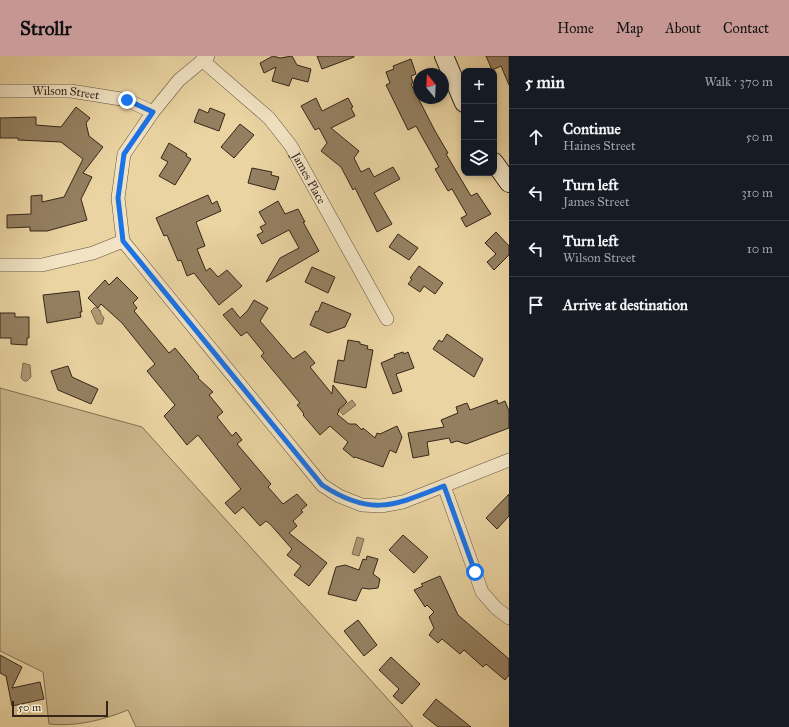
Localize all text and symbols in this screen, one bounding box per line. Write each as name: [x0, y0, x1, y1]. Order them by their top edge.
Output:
text: Strollr: [20, 17, 72, 40]
text: Home: [557, 20, 594, 37]
text: Map: [616, 20, 643, 37]
text: About: [665, 20, 701, 37]
text: Contact: [723, 20, 769, 37]
north arrow: [413, 68, 449, 104]
map controls: [461, 68, 497, 176]
button: +: [461, 68, 497, 104]
text: 5 min: [525, 72, 565, 93]
text: Walk · 370 m: [704, 74, 773, 90]
street label: Wilson Street: [32, 84, 101, 103]
route end: [118, 91, 136, 109]
button: −: [461, 104, 497, 140]
text: Continue: [563, 120, 621, 138]
icon: ahead: [525, 126, 547, 148]
text: 50 m: [746, 129, 773, 145]
text: Haines Street: [563, 138, 636, 154]
button: layers: [461, 140, 497, 176]
street label: James Place: [287, 148, 329, 206]
text: Turn left: [563, 176, 619, 194]
icon: left: [525, 182, 547, 204]
text: 310 m: [741, 185, 773, 201]
text: James Street: [563, 194, 630, 210]
text: Turn left: [563, 232, 619, 250]
icon: left: [525, 238, 547, 260]
text: 10 m: [747, 241, 773, 257]
text: Wilson Street: [563, 250, 636, 266]
icon: arrive: [525, 294, 547, 316]
text: Arrive at destination: [563, 296, 688, 314]
route start: [466, 563, 484, 581]
scale bar: [12, 699, 108, 718]
text: 50 m: [18, 701, 41, 714]

